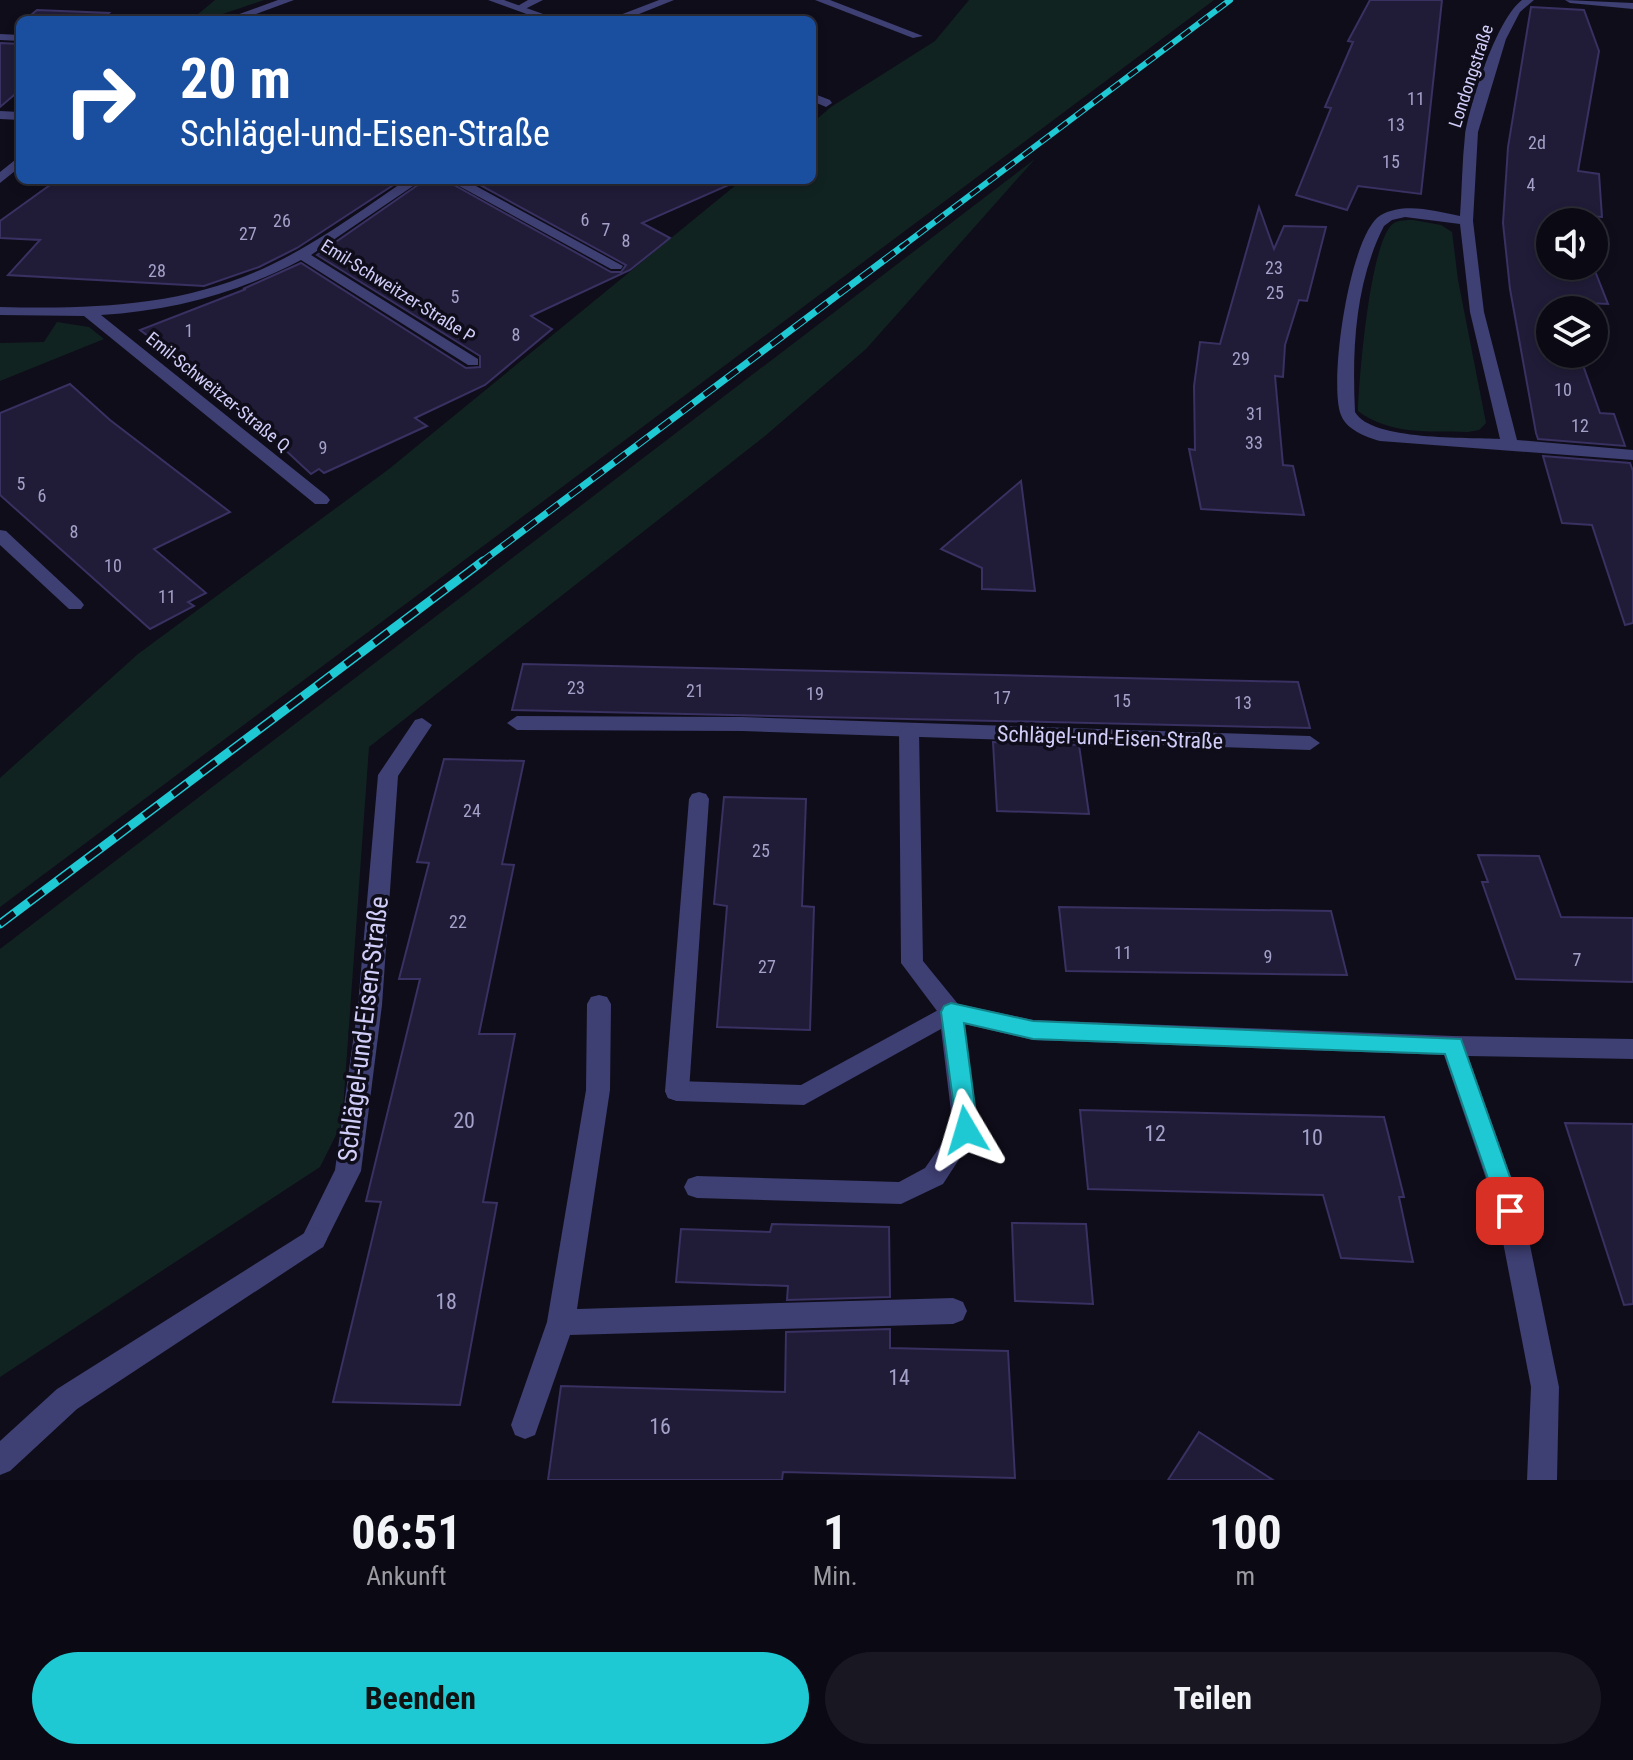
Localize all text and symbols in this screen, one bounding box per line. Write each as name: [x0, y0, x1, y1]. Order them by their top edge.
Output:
street label: Londongstraße: [1444, 22, 1497, 130]
text: 20 m: [180, 46, 291, 112]
icon: right: [48, 48, 152, 152]
house number: 11: [1407, 88, 1425, 109]
text: Schlägel-und-Eisen-Straße: [180, 113, 550, 155]
house number: 13: [1387, 114, 1405, 135]
house number: 2d: [1528, 132, 1546, 153]
house number: 15: [1382, 151, 1400, 172]
house number: 4: [1527, 174, 1536, 195]
map controls: [1536, 208, 1608, 368]
button: sound: [1536, 208, 1608, 280]
house number: 6: [581, 209, 589, 230]
house number: 26: [273, 210, 291, 231]
house number: 7: [602, 219, 611, 240]
house number: 27: [239, 223, 257, 244]
house number: 8: [622, 230, 630, 251]
street label: Emil-Schweitzer-Straße P: [317, 235, 479, 347]
house number: 23: [1265, 257, 1283, 278]
house number: 28: [148, 260, 166, 281]
house number: 25: [1266, 282, 1284, 303]
house number: 5: [451, 286, 460, 307]
button: layers: [1536, 296, 1608, 368]
house number: 1: [185, 320, 193, 341]
house number: 8: [512, 324, 520, 345]
street label: Emil-Schweitzer-Straße Q: [142, 327, 294, 456]
house number: 29: [1232, 348, 1250, 369]
house number: 10: [1554, 379, 1572, 400]
house number: 31: [1246, 403, 1264, 424]
house number: 12: [1571, 415, 1589, 436]
house number: 33: [1245, 432, 1263, 453]
house number: 9: [319, 437, 327, 458]
house number: 5: [17, 473, 26, 494]
house number: 6: [38, 485, 46, 506]
house number: 8: [70, 521, 78, 542]
house number: 10: [104, 555, 122, 576]
house number: 11: [158, 586, 176, 607]
house number: 23: [567, 677, 585, 698]
house number: 21: [686, 680, 704, 701]
house number: 19: [806, 683, 824, 704]
house number: 17: [993, 687, 1011, 708]
house number: 15: [1113, 690, 1131, 711]
house number: 13: [1234, 692, 1252, 713]
street label: Schlägel-und-Eisen-Straße: [997, 721, 1223, 754]
house number: 24: [463, 800, 481, 821]
house number: 25: [752, 840, 770, 861]
street label: Schlägel-und-Eisen-Straße: [332, 895, 394, 1163]
house number: 22: [449, 911, 467, 932]
house number: 11: [1114, 942, 1132, 963]
house number: 9: [1264, 946, 1272, 967]
house number: 7: [1573, 949, 1582, 970]
house number: 27: [758, 956, 776, 977]
position arrow: [924, 1088, 1008, 1172]
house number: 20: [453, 1108, 475, 1133]
house number: 12: [1144, 1121, 1166, 1146]
house number: 10: [1301, 1125, 1323, 1150]
pin: [1476, 1177, 1544, 1245]
icon: arrive: [1488, 1189, 1532, 1233]
house number: 18: [435, 1289, 457, 1314]
house number: 14: [888, 1365, 910, 1390]
house number: 16: [649, 1414, 671, 1439]
text: 06:51: [351, 1504, 461, 1561]
text: 1: [823, 1504, 847, 1561]
text: 100: [1209, 1504, 1282, 1561]
text: Ankunft: [366, 1561, 447, 1591]
text: Min.: [813, 1561, 858, 1591]
text: m: [1236, 1561, 1255, 1591]
button: Beenden: [32, 1652, 809, 1744]
button: Teilen: [825, 1652, 1601, 1744]

